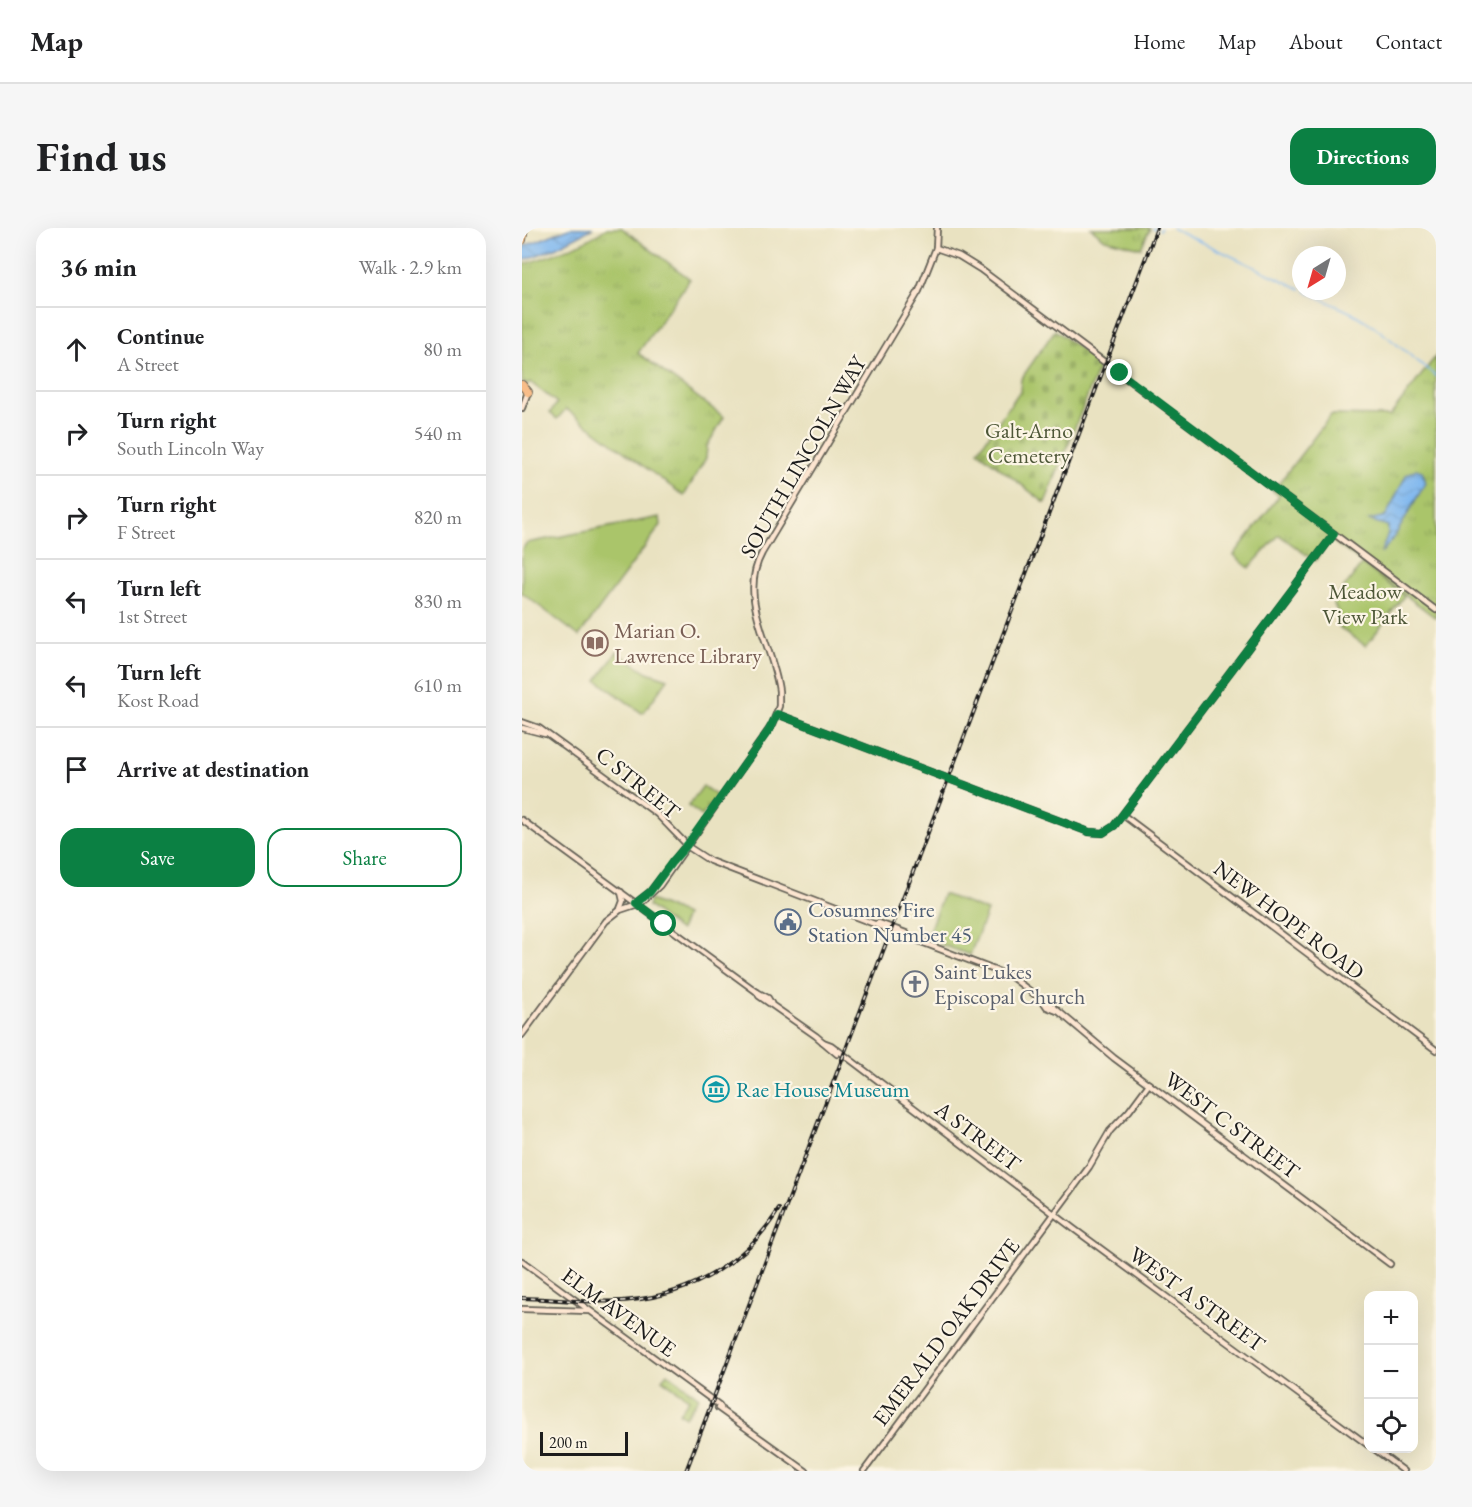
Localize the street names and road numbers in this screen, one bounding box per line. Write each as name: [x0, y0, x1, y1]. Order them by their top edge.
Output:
street label: SOUTH LINCOLN WAY: [733, 350, 873, 563]
street label: C STREET: [590, 740, 686, 826]
street label: NEW HOPE ROAD: [1208, 854, 1370, 986]
street label: WEST C STREET: [1159, 1065, 1306, 1186]
street label: A STREET: [929, 1094, 1027, 1178]
street label: EMERALD OAK DRIVE: [866, 1232, 1026, 1432]
street label: WEST A STREET: [1123, 1240, 1271, 1358]
street label: ELM AVENUE: [556, 1261, 682, 1363]

